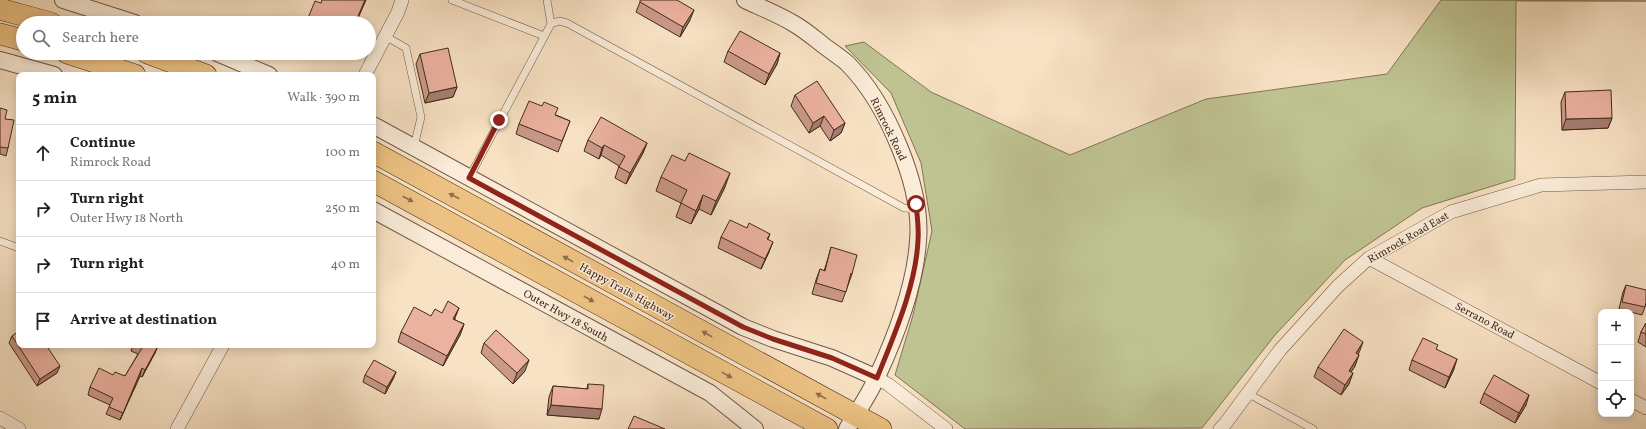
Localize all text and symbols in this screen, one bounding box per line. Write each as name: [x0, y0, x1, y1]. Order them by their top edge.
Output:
search box: [16, 16, 376, 60]
icon: search: [30, 27, 52, 49]
text: Search here: [62, 28, 139, 49]
text: 5 min: [32, 87, 77, 110]
text: Walk · 390 m: [287, 89, 360, 107]
street label: Rimrock Road: [866, 95, 909, 164]
route end: [490, 111, 508, 129]
text: Continue: [70, 133, 135, 154]
icon: ahead: [32, 142, 54, 164]
text: 100 m: [325, 144, 360, 162]
text: Rimrock Road: [70, 154, 151, 172]
text: Turn right: [70, 189, 144, 210]
one-way arrow: [448, 193, 460, 200]
one-way arrow: [402, 195, 413, 202]
route start: [907, 195, 925, 213]
icon: right: [32, 198, 54, 220]
text: 250 m: [325, 200, 360, 218]
street label: Rimrock Road East: [1365, 209, 1452, 268]
text: Outer Hwy 18 North: [70, 210, 183, 228]
icon: right: [32, 254, 54, 276]
text: Turn right: [70, 254, 144, 275]
one-way arrow: [562, 255, 574, 262]
text: 40 m: [331, 256, 360, 274]
street label: Happy Trails Highway: [576, 260, 676, 325]
street label: Outer Hwy 18 South: [520, 287, 611, 346]
one-way arrow: [583, 296, 594, 303]
street label: Serrano Road: [1452, 299, 1517, 343]
map controls: [1598, 309, 1634, 417]
button: +: [1598, 309, 1634, 345]
icon: arrive: [32, 310, 54, 332]
text: Arrive at destination: [70, 310, 217, 331]
one-way arrow: [701, 331, 712, 338]
button: −: [1598, 345, 1634, 381]
one-way arrow: [721, 371, 733, 378]
button: locate: [1598, 381, 1634, 417]
one-way arrow: [815, 393, 827, 400]

